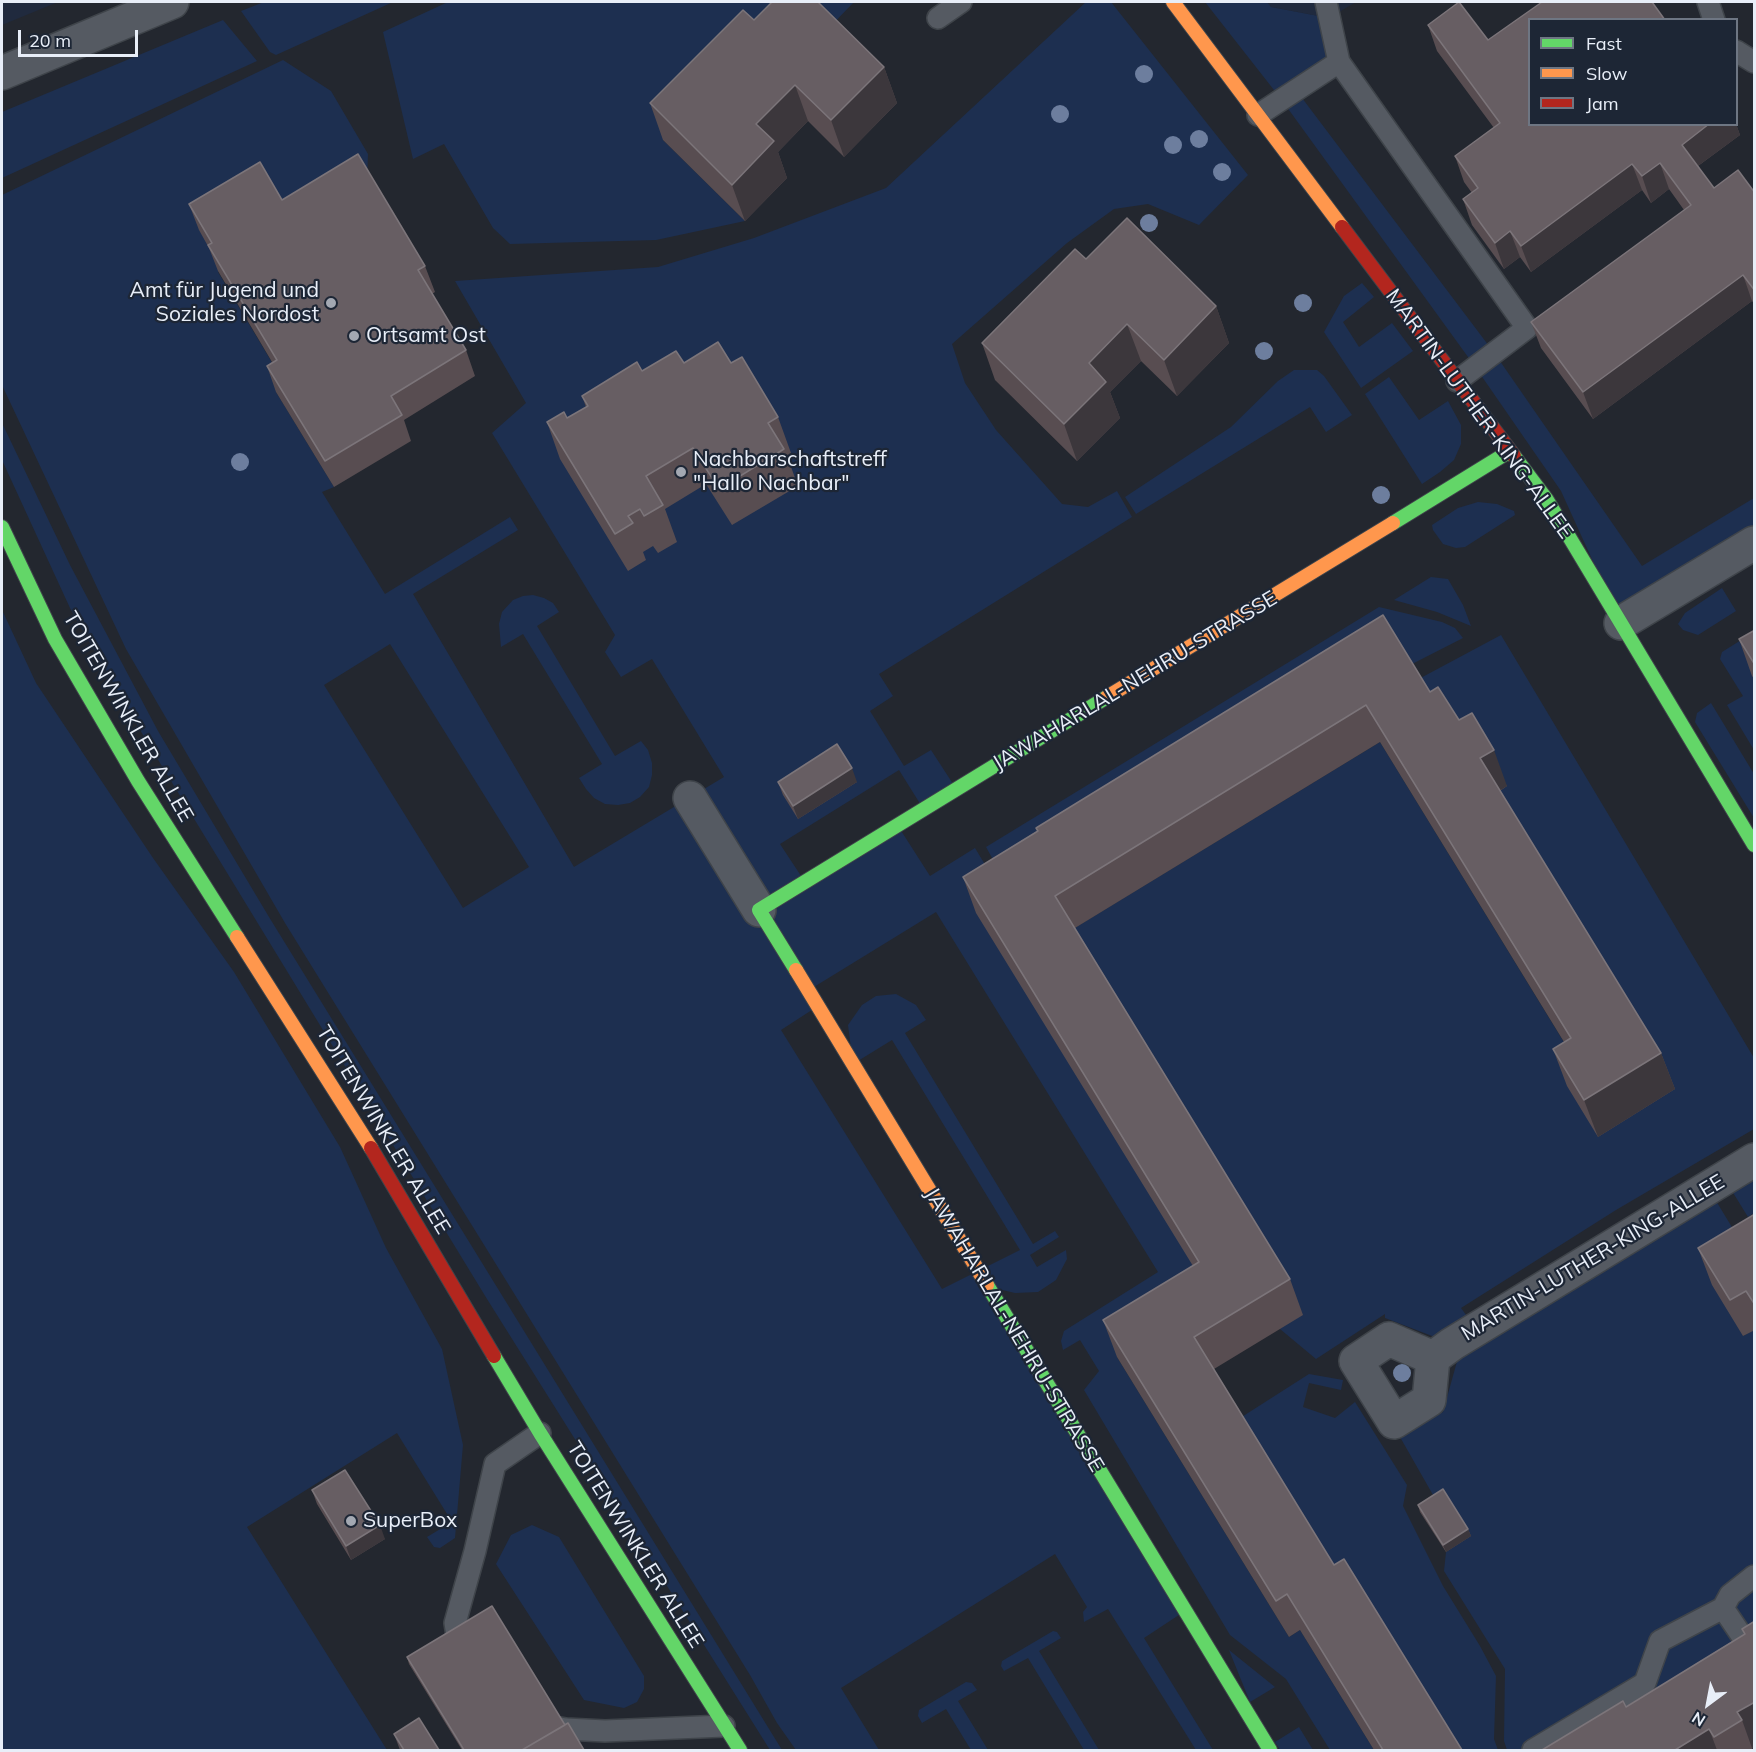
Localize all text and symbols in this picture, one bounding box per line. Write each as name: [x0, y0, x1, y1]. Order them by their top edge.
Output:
scale bar: [21, 18, 141, 56]
legend: [1528, 18, 1738, 126]
text: 20 m: [29, 29, 71, 52]
text: Fast: [1586, 32, 1622, 55]
text: Slow: [1586, 62, 1627, 85]
text: Jam: [1586, 92, 1619, 115]
place label: Amt für Jugend und Soziales Nordost: [129, 278, 319, 328]
street label: MARTIN-LUTHER-KING-ALLEE: [1380, 284, 1578, 544]
marker: Amt für Jugend und Soziales Nordost: [324, 296, 338, 310]
place label: Ortsamt Ost: [366, 323, 486, 349]
marker: Ortsamt Ost: [347, 329, 361, 343]
place label: Nachbarschaftstreff "Hallo Nachbar": [693, 447, 887, 497]
marker: Nachbarschaftstreff "Hallo Nachbar": [674, 465, 688, 479]
street label: JAWAHARLAL-NEHRU-STRASSE: [988, 586, 1282, 776]
street label: TOITENWINKLER ALLEE: [57, 607, 199, 827]
street label: TOITENWINKLER ALLEE: [311, 1021, 455, 1239]
street label: MARTIN-LUTHER-KING-ALLEE: [1457, 1169, 1729, 1347]
street label: JAWAHARLAL-NEHRU-STRASSE: [919, 1183, 1109, 1477]
street label: TOITENWINKLER ALLEE: [561, 1437, 709, 1653]
place label: SuperBox: [363, 1508, 457, 1534]
marker: SuperBox: [344, 1514, 358, 1528]
north arrow: [1678, 1674, 1738, 1734]
text: N: [1688, 1708, 1709, 1731]

